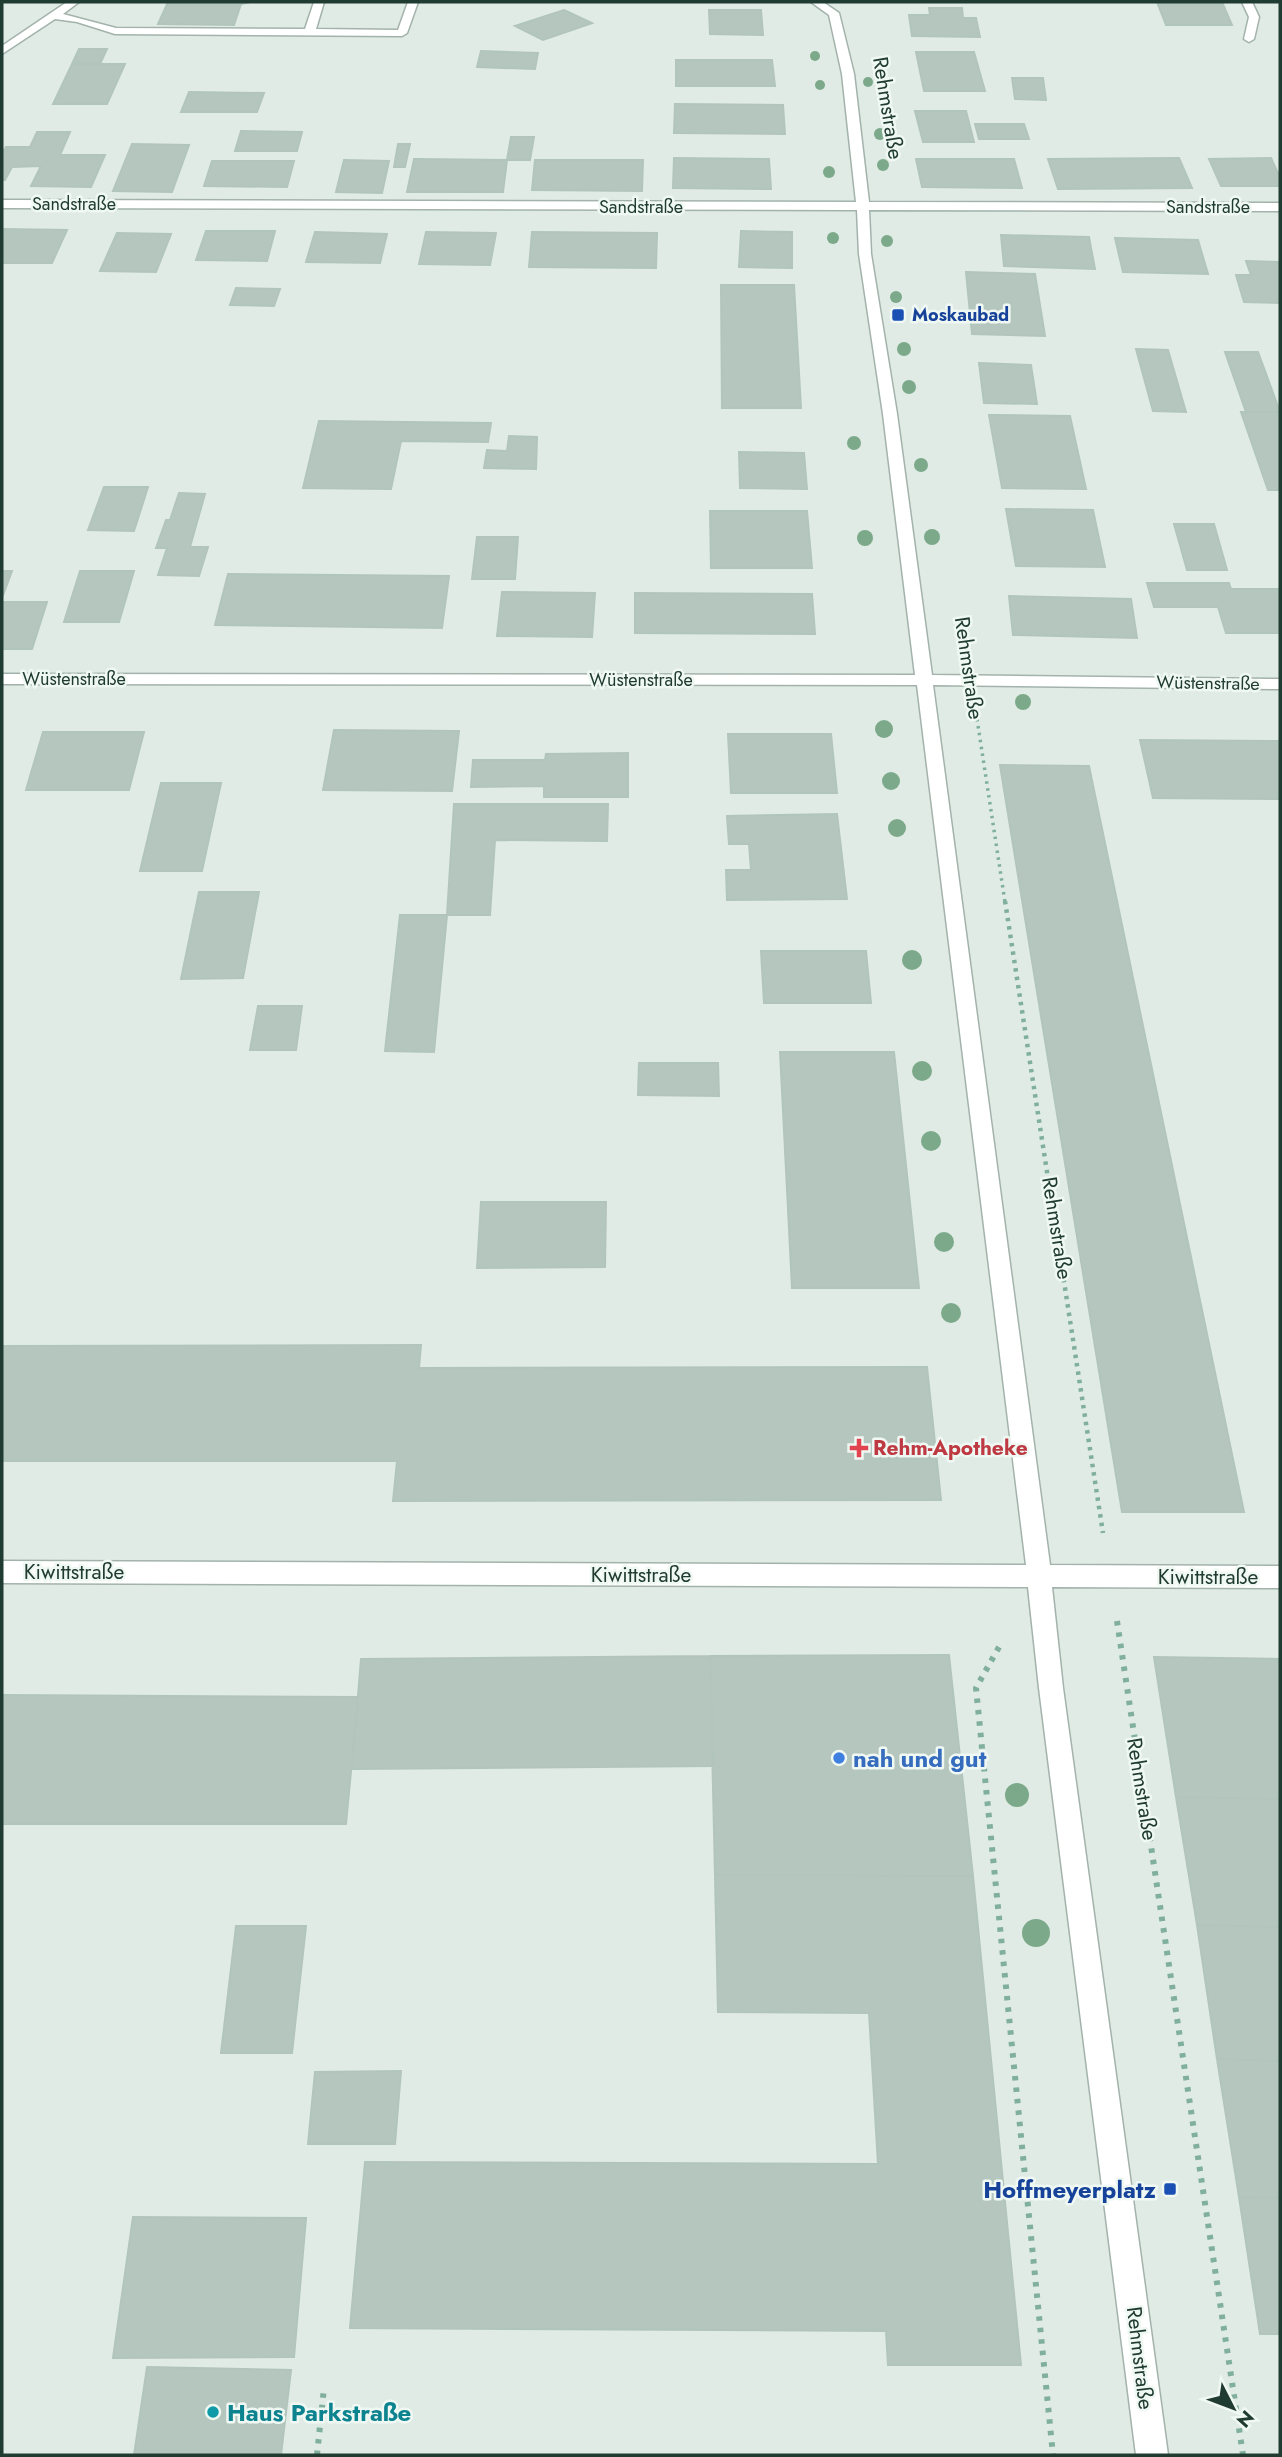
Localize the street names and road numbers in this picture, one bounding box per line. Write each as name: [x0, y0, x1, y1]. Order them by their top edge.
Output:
street label: Rehmstraße: [865, 55, 911, 162]
street label: Sandstraße: [32, 191, 116, 217]
street label: Sandstraße: [599, 194, 683, 220]
street label: Sandstraße: [1166, 194, 1250, 220]
street label: Rehmstraße: [947, 615, 991, 721]
street label: Wüstenstraße: [22, 666, 126, 692]
street label: Wüstenstraße: [589, 667, 693, 693]
street label: Wüstenstraße: [1156, 669, 1260, 697]
street label: Rehmstraße: [1034, 1175, 1080, 1282]
street label: Kiwittstraße: [24, 1557, 124, 1587]
street label: Kiwittstraße: [591, 1560, 691, 1590]
street label: Kiwittstraße: [1158, 1562, 1258, 1592]
street label: Rehmstraße: [1119, 1736, 1165, 1843]
street label: Rehmstraße: [1119, 2305, 1161, 2411]

